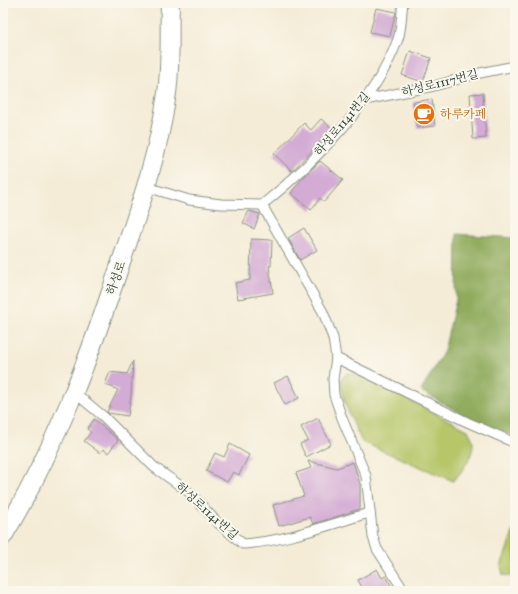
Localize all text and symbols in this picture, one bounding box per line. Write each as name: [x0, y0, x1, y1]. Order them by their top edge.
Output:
street label: 하성로1117번길: [400, 67, 480, 99]
street label: 하성로1141번길: [311, 89, 373, 159]
cafe icon: 하루카페: [411, 101, 437, 127]
place label: 하루카페: [440, 107, 486, 121]
street label: 하성로: [104, 259, 128, 297]
street label: 하성로1141번길: [173, 479, 241, 543]

